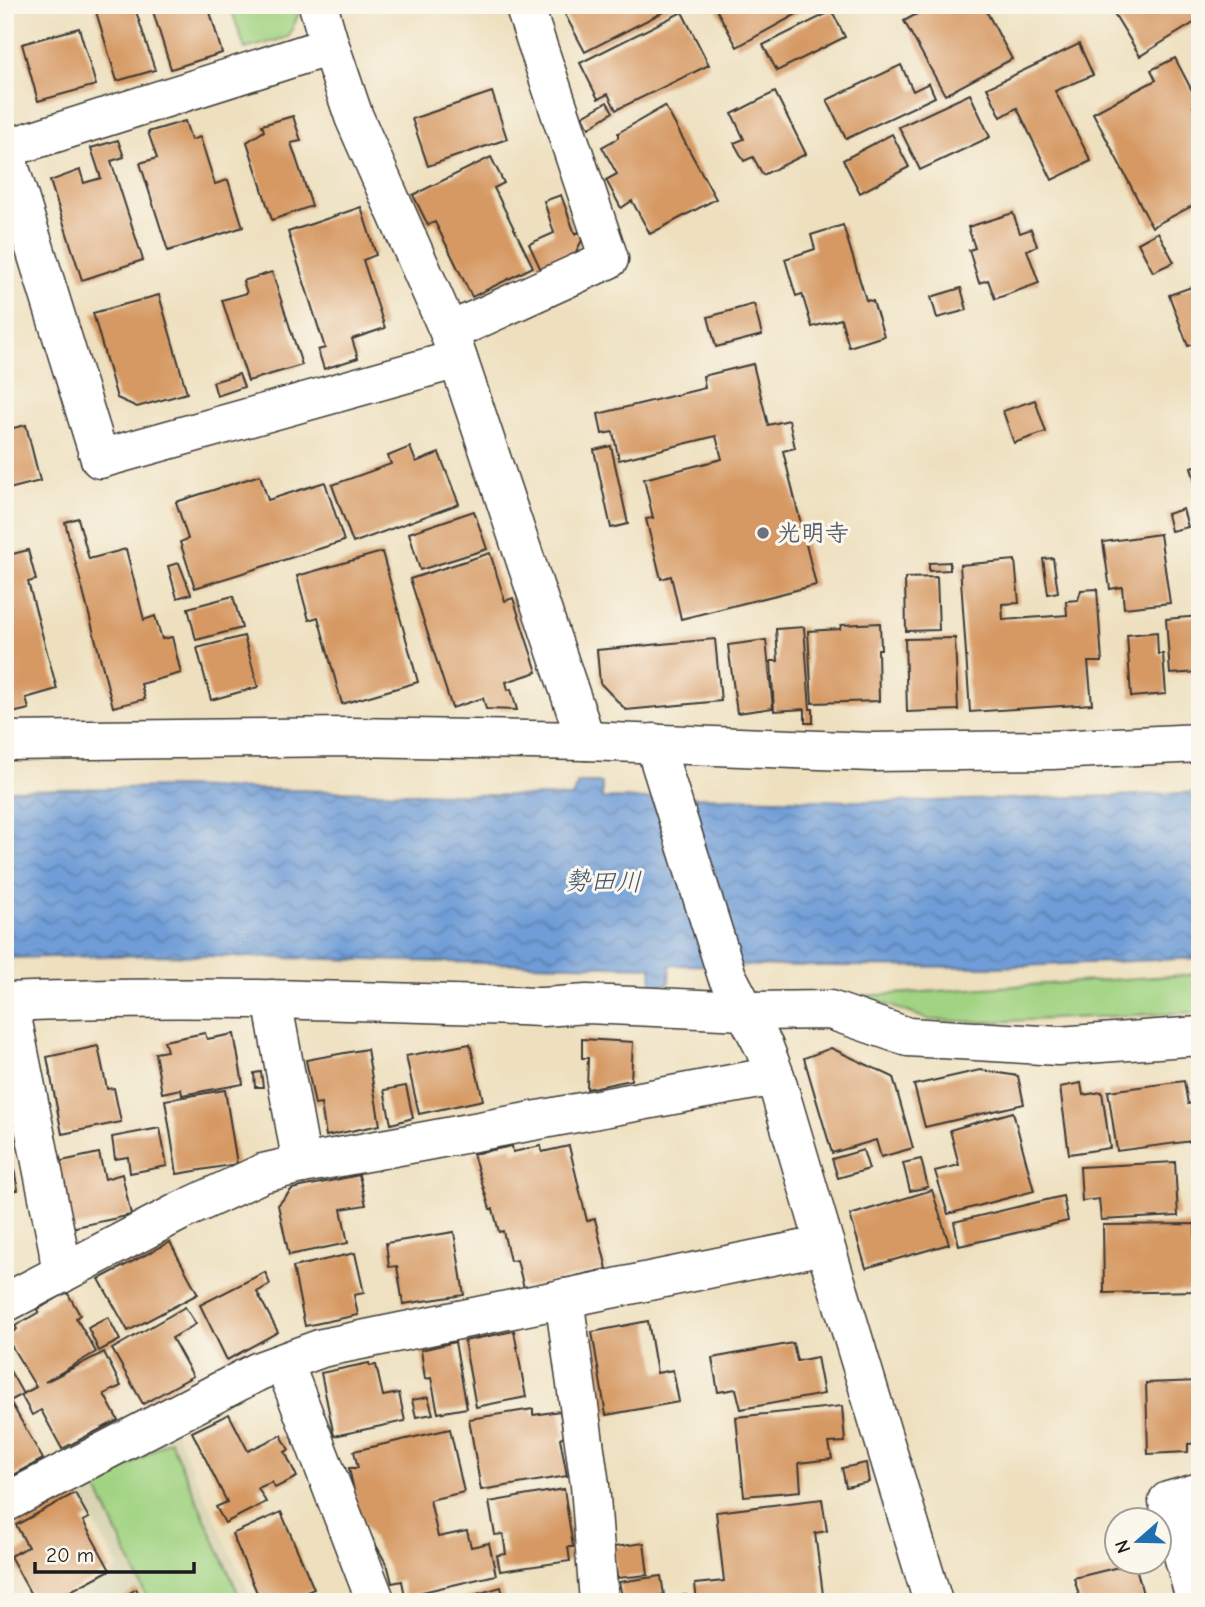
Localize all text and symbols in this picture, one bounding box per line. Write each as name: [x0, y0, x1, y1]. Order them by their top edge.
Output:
place label: 光明寺: [777, 519, 849, 547]
marker: 光明寺: [755, 525, 771, 541]
water label: 勢田川: [564, 866, 642, 898]
north arrow: [1104, 1506, 1174, 1576]
scale bar: [35, 1530, 194, 1574]
text: N: [1111, 1537, 1135, 1556]
text: 20 m: [46, 1543, 94, 1567]

